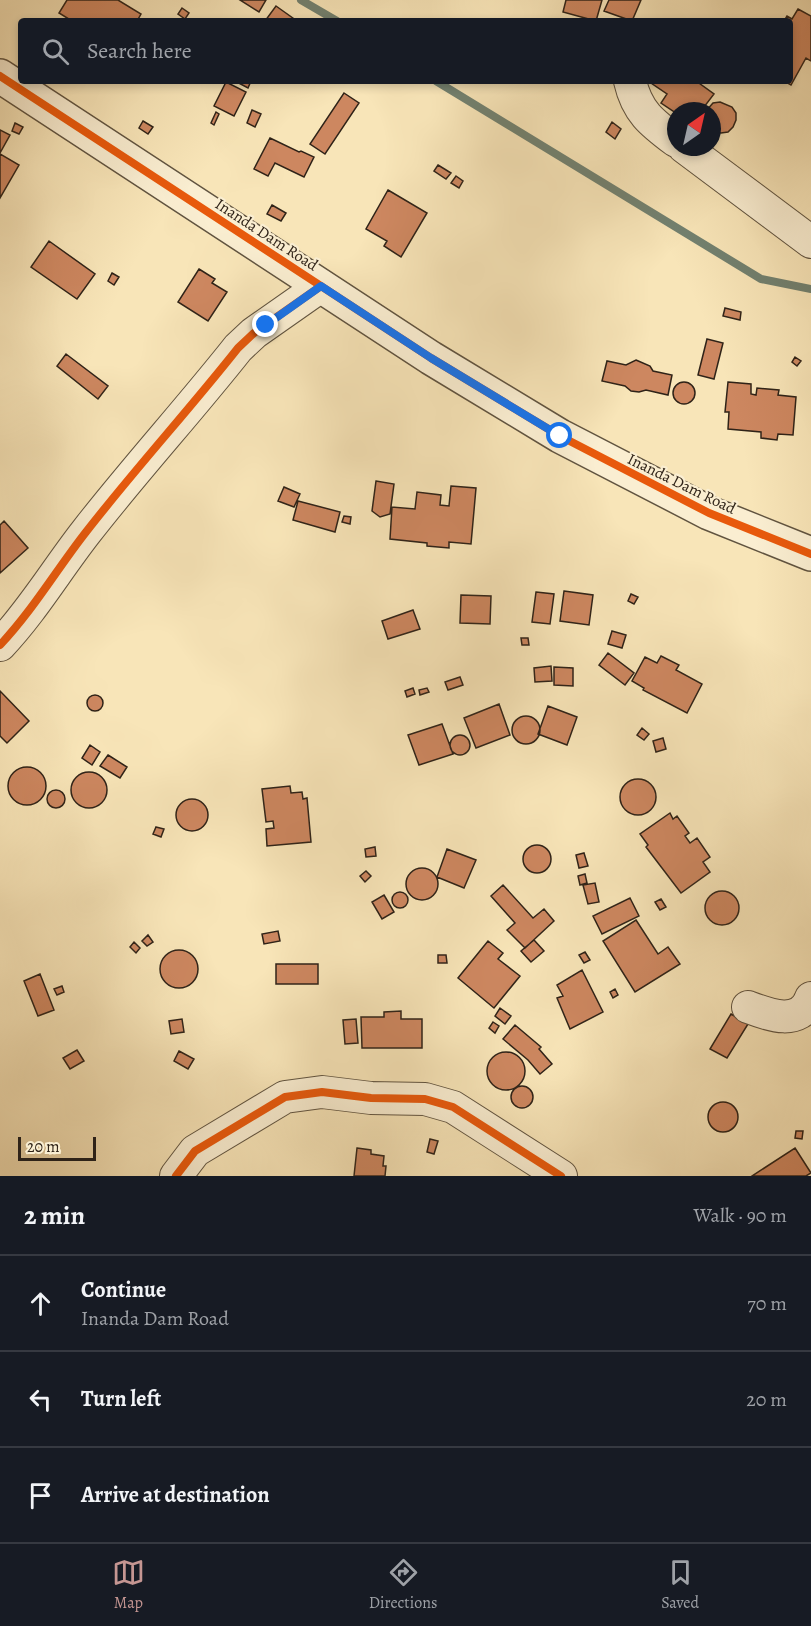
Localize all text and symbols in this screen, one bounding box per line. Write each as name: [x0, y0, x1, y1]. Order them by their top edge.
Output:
search box: [18, 18, 793, 84]
icon: search: [39, 35, 72, 68]
text: Search here: [87, 36, 192, 66]
north arrow: [667, 102, 721, 156]
street label: Inanda Dam Road: [211, 193, 322, 277]
route end: [252, 311, 278, 337]
route start: [546, 422, 572, 448]
street label: Inanda Dam Road: [624, 448, 740, 520]
scale bar: [18, 1134, 96, 1162]
text: 20 m: [27, 1136, 60, 1158]
text: 2 min: [24, 1198, 85, 1233]
text: Walk · 90 m: [694, 1202, 787, 1229]
text: Continue: [81, 1275, 166, 1305]
icon: ahead: [24, 1287, 57, 1320]
text: 70 m: [747, 1290, 787, 1317]
text: Inanda Dam Road: [81, 1305, 229, 1332]
icon: left: [24, 1383, 57, 1416]
text: Turn left: [81, 1384, 161, 1414]
text: 20 m: [746, 1386, 787, 1413]
icon: arrive: [24, 1479, 57, 1512]
text: Arrive at destination: [81, 1480, 270, 1510]
tab: Map: [112, 1556, 145, 1614]
tab: Directions: [369, 1556, 437, 1614]
tab: Saved: [661, 1556, 699, 1614]

